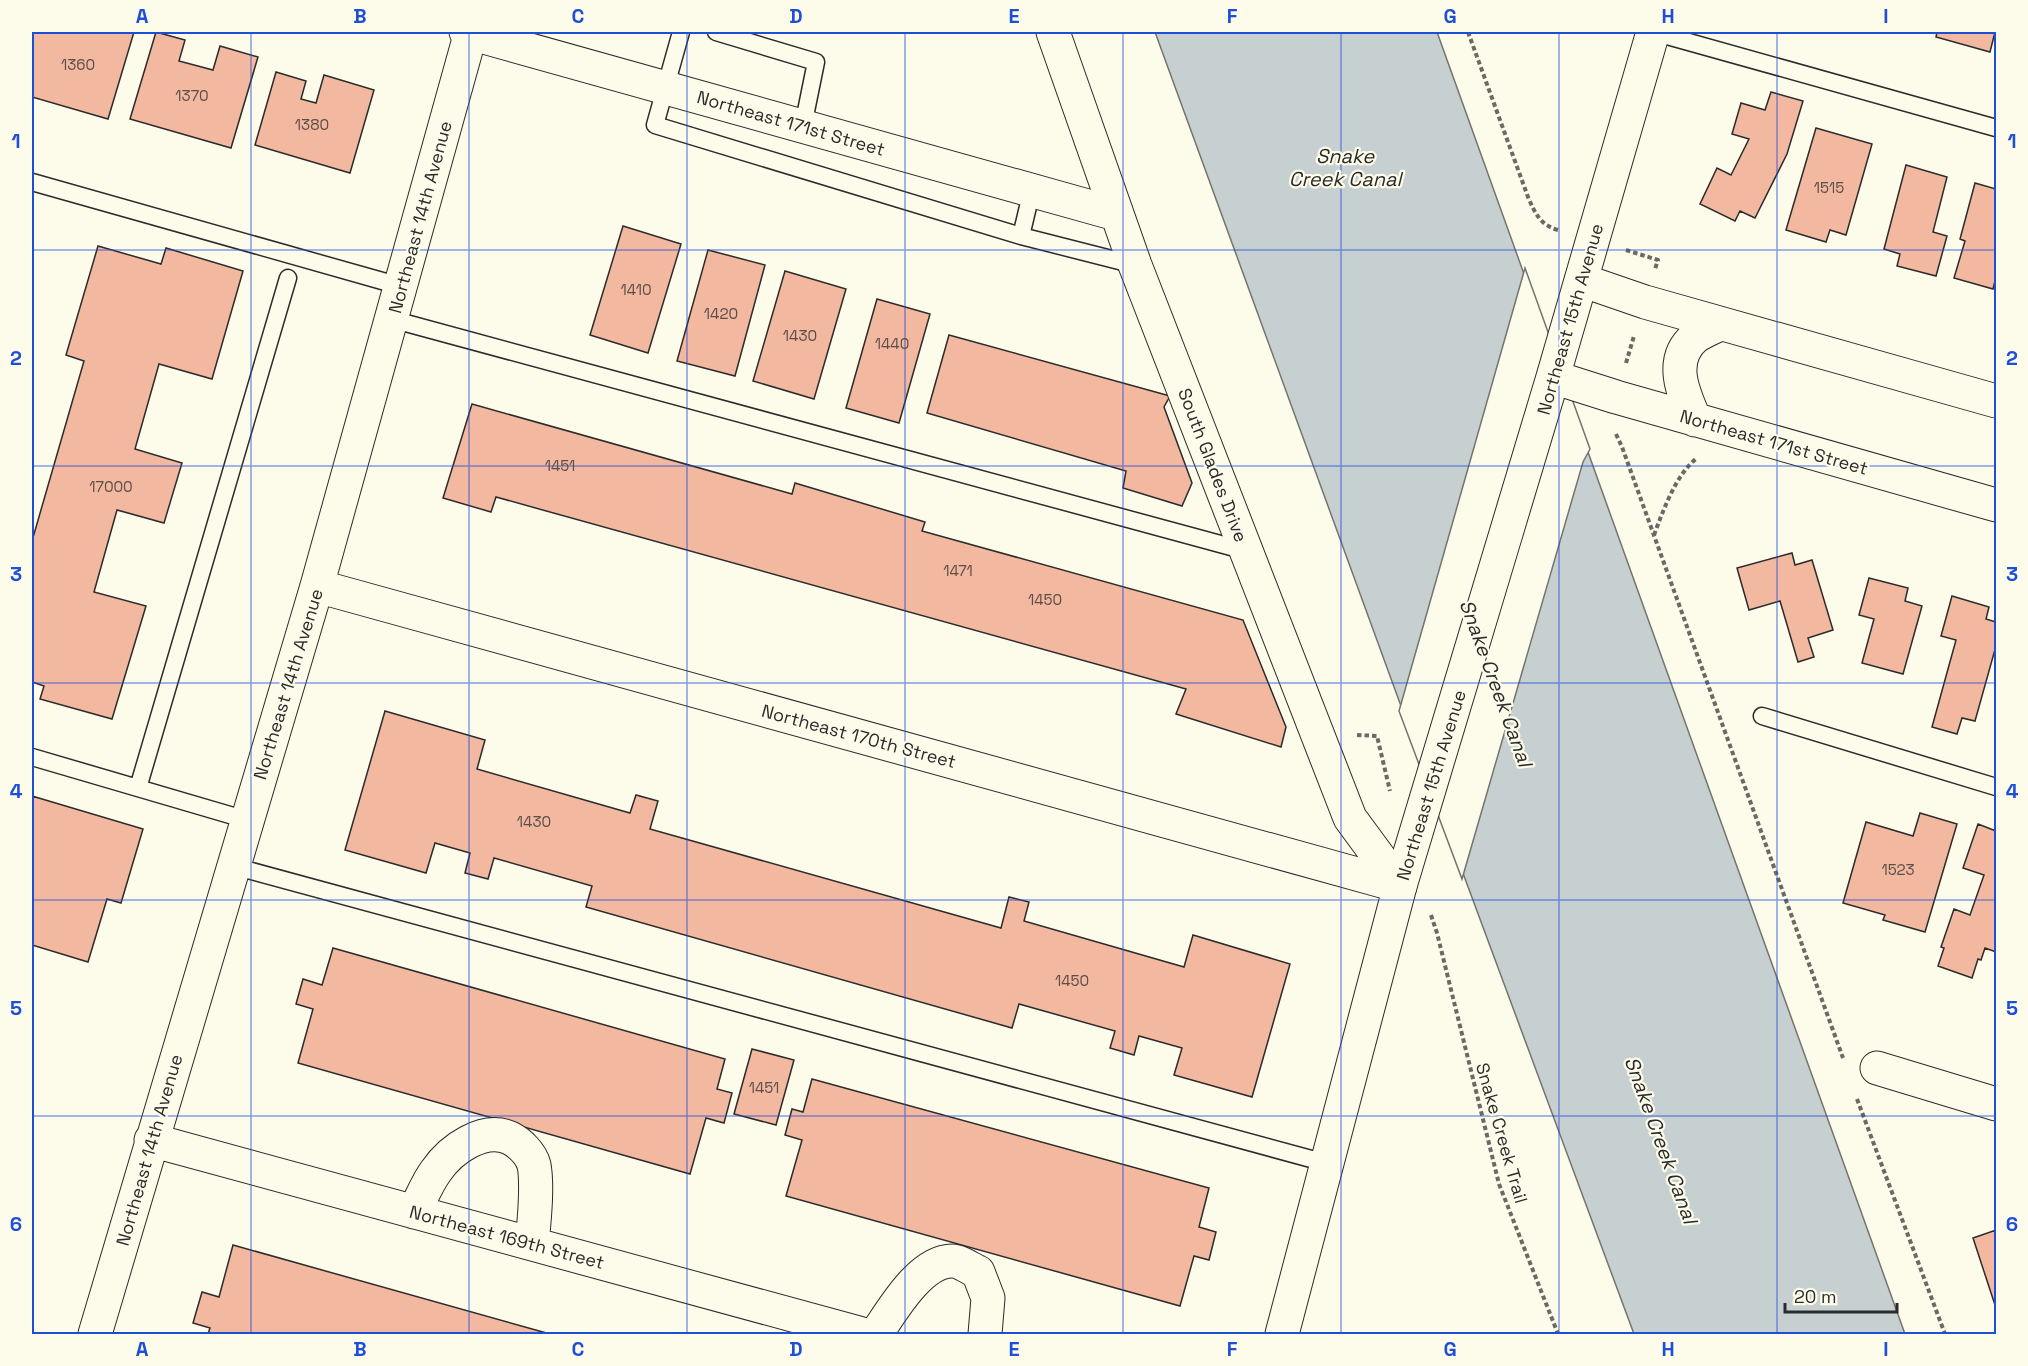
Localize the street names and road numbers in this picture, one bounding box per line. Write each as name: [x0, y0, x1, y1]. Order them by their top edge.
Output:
street label: Northeast 171st Street: [694, 85, 888, 161]
street label: Northeast 14th Avenue: [383, 118, 457, 316]
street label: Northeast 15th Avenue: [1532, 221, 1608, 417]
street label: South Glades Drive: [1173, 385, 1253, 545]
street label: Northeast 171st Street: [1677, 404, 1871, 480]
street label: Northeast 14th Avenue: [248, 586, 328, 782]
street label: Northeast 15th Avenue: [1391, 687, 1471, 883]
street label: Northeast 170th Street: [759, 699, 959, 773]
street label: Northeast 14th Avenue: [111, 1052, 187, 1248]
street label: Snake Creek Trail: [1471, 1060, 1533, 1206]
street label: Northeast 169th Street: [407, 1200, 607, 1274]

